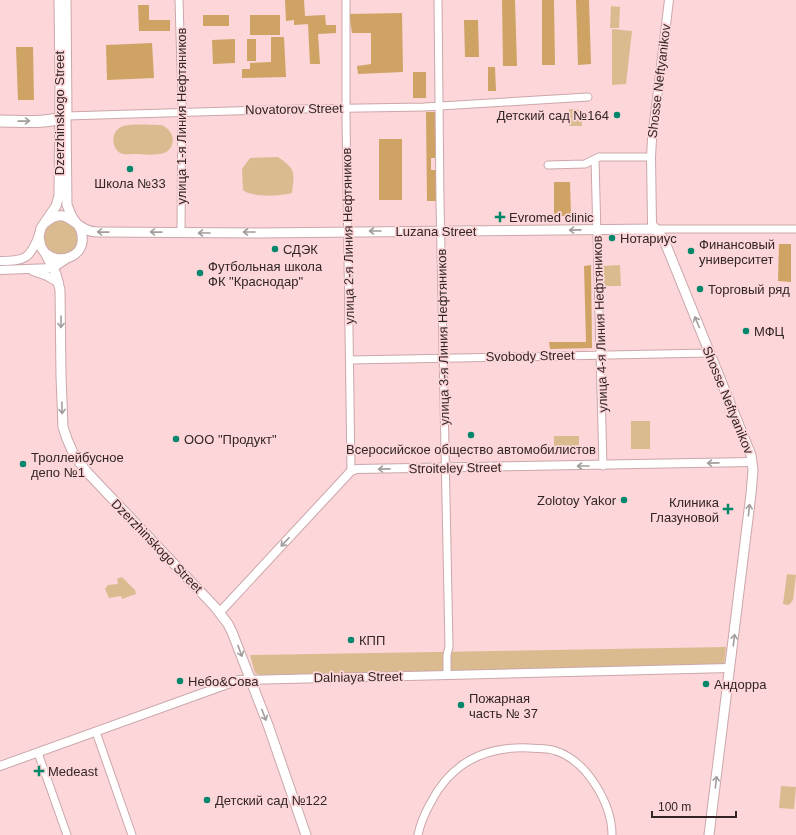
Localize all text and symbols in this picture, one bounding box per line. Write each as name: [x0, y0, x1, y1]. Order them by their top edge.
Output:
street label: Shosse Neftyanikov: [645, 23, 674, 139]
street label: улица 1-я Линия Нефтяников: [174, 27, 189, 204]
street label: Dzerzhinskogo Street: [52, 50, 67, 175]
street label: Novatorov Street: [245, 101, 343, 117]
place label: Детский сад №164: [497, 108, 609, 123]
marker: Детский сад №164: [612, 110, 622, 120]
one-way arrow: [17, 117, 30, 125]
street label: улица 2-я Линия Нефтяников: [339, 147, 357, 325]
marker: Школа №33: [125, 164, 135, 174]
place label: Школа №33: [94, 176, 166, 191]
place label: Evromed clinic: [509, 210, 594, 225]
marker: Evromed clinic: [494, 211, 506, 223]
street label: Luzana Street: [396, 224, 477, 239]
one-way arrow: [569, 226, 582, 234]
one-way arrow: [369, 227, 382, 235]
one-way arrow: [97, 228, 110, 236]
one-way arrow: [150, 228, 163, 236]
one-way arrow: [243, 228, 256, 236]
one-way arrow: [198, 229, 211, 237]
place label: Нотариус: [620, 231, 677, 246]
marker: Нотариус: [607, 233, 617, 243]
street label: улица 4-я Линия Нефтяников: [589, 235, 611, 413]
place label: Финансовый университет: [699, 237, 775, 267]
place label: СДЭК: [283, 242, 318, 257]
marker: СДЭК: [270, 244, 280, 254]
marker: Финансовый университет: [686, 246, 696, 256]
street label: улица 3-я Линия Нефтяников: [434, 248, 452, 426]
place label: Футбольная школа ФК "Краснодар": [208, 259, 323, 289]
marker: Футбольная школа ФК "Краснодар": [195, 268, 205, 278]
place label: Торговый ряд: [708, 282, 790, 297]
marker: Торговый ряд: [695, 284, 705, 294]
one-way arrow: [57, 315, 65, 328]
one-way arrow: [693, 316, 700, 328]
place label: МФЦ: [754, 324, 785, 339]
marker: МФЦ: [741, 326, 751, 336]
street label: Shosse Neftyanikov: [700, 344, 757, 457]
street label: Svobody Street: [485, 348, 575, 364]
one-way arrow: [58, 401, 66, 414]
marker: Всеросийское общество автомобилистов: [466, 430, 476, 440]
place label: ООО "Продукт": [184, 432, 277, 447]
marker: ООО "Продукт": [171, 434, 181, 444]
place label: Всеросийское общество автомобилистов: [346, 442, 596, 457]
place label: Троллейбусное депо №1: [31, 450, 124, 480]
marker: Троллейбусное депо №1: [18, 459, 28, 469]
one-way arrow: [707, 459, 720, 467]
street label: Stroiteley Street: [409, 460, 502, 476]
one-way arrow: [577, 462, 590, 470]
one-way arrow: [378, 465, 391, 473]
place label: Zolotoy Yakor: [537, 493, 617, 508]
marker: Zolotoy Yakor: [619, 495, 629, 505]
place label: Клиника Глазуновой: [650, 495, 720, 525]
street label: Dzerzhinskogo Street: [108, 496, 206, 596]
marker: Клиника Глазуновой: [722, 503, 734, 515]
one-way arrow: [745, 504, 752, 517]
one-way arrow: [281, 537, 290, 547]
place label: КПП: [359, 633, 385, 648]
one-way arrow: [730, 633, 738, 646]
marker: КПП: [346, 635, 356, 645]
one-way arrow: [236, 645, 244, 657]
street label: Dalniaya Street: [313, 669, 403, 685]
place label: Небо&Сова: [188, 674, 259, 689]
marker: Небо&Сова: [175, 676, 185, 686]
place label: Андорра: [714, 677, 767, 692]
marker: Андорра: [701, 679, 711, 689]
place label: Пожарная часть № 37: [469, 691, 538, 721]
marker: Пожарная часть № 37: [456, 700, 466, 710]
one-way arrow: [261, 709, 268, 721]
place label: Medeast: [48, 764, 98, 779]
marker: Medeast: [33, 765, 45, 777]
one-way arrow: [712, 776, 720, 789]
place label: Детский сад №122: [215, 793, 327, 808]
scale bar: [652, 793, 736, 819]
marker: Детский сад №122: [202, 795, 212, 805]
text: 100 m: [658, 800, 691, 814]

